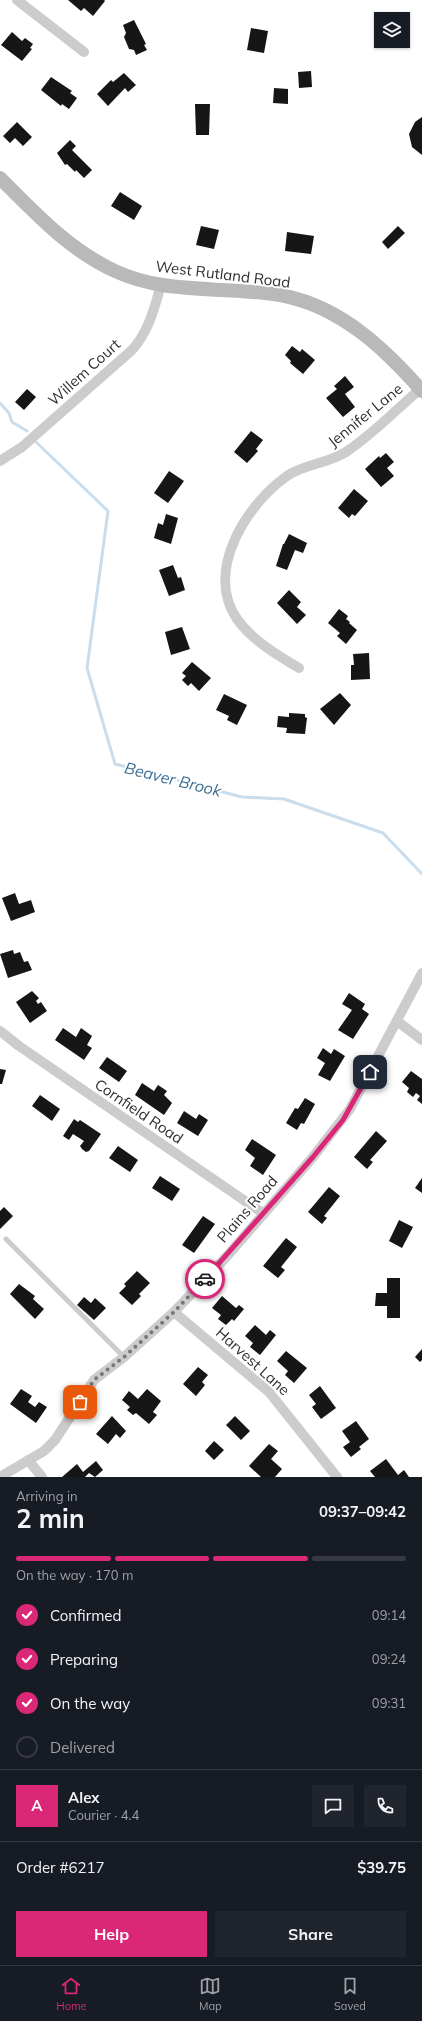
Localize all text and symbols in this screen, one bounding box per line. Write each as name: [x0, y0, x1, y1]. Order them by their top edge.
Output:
map controls: [374, 12, 410, 48]
button: layers: [374, 12, 410, 48]
street label: West Rutland Road: [154, 256, 292, 292]
street label: Willem Court: [44, 335, 124, 409]
street label: Jennifer Lane: [324, 379, 406, 451]
water label: Beaver Brook: [122, 757, 224, 801]
pin: [353, 1055, 387, 1089]
icon: home: [359, 1061, 381, 1083]
street label: Cornfield Road: [91, 1074, 187, 1148]
street label: Plains Road: [213, 1172, 281, 1246]
courier: [185, 1259, 225, 1299]
icon: car: [194, 1268, 216, 1290]
street label: Harvest Lane: [212, 1323, 294, 1399]
pin: [63, 1385, 97, 1419]
icon: bag: [69, 1391, 91, 1413]
text: Arriving in: [16, 1488, 78, 1504]
text: 2 min: [16, 1502, 85, 1535]
text: 09:37–09:42: [319, 1502, 406, 1521]
text: On the way · 170 m: [16, 1567, 133, 1583]
icon: check: [16, 1604, 38, 1626]
text: Confirmed: [50, 1606, 121, 1625]
text: 09:14: [372, 1607, 406, 1623]
icon: check: [16, 1648, 38, 1670]
text: Preparing: [50, 1650, 118, 1669]
text: 09:24: [372, 1651, 406, 1667]
icon: check: [16, 1692, 38, 1714]
text: On the way: [50, 1694, 130, 1713]
text: 09:31: [372, 1695, 406, 1711]
text: Delivered: [50, 1738, 115, 1757]
button: chat: [312, 1785, 354, 1827]
button: phone: [364, 1785, 406, 1827]
text: Alex: [68, 1788, 100, 1807]
text: A: [31, 1796, 43, 1815]
text: Courier · 4.4: [68, 1807, 139, 1823]
text: Order #6217: [16, 1858, 104, 1877]
text: $39.75: [357, 1858, 406, 1877]
button: Help: [16, 1911, 207, 1957]
button: Share: [215, 1911, 406, 1957]
tab: Home: [56, 1975, 87, 2013]
tab: Map: [199, 1975, 222, 2013]
tab: Saved: [334, 1975, 366, 2013]

